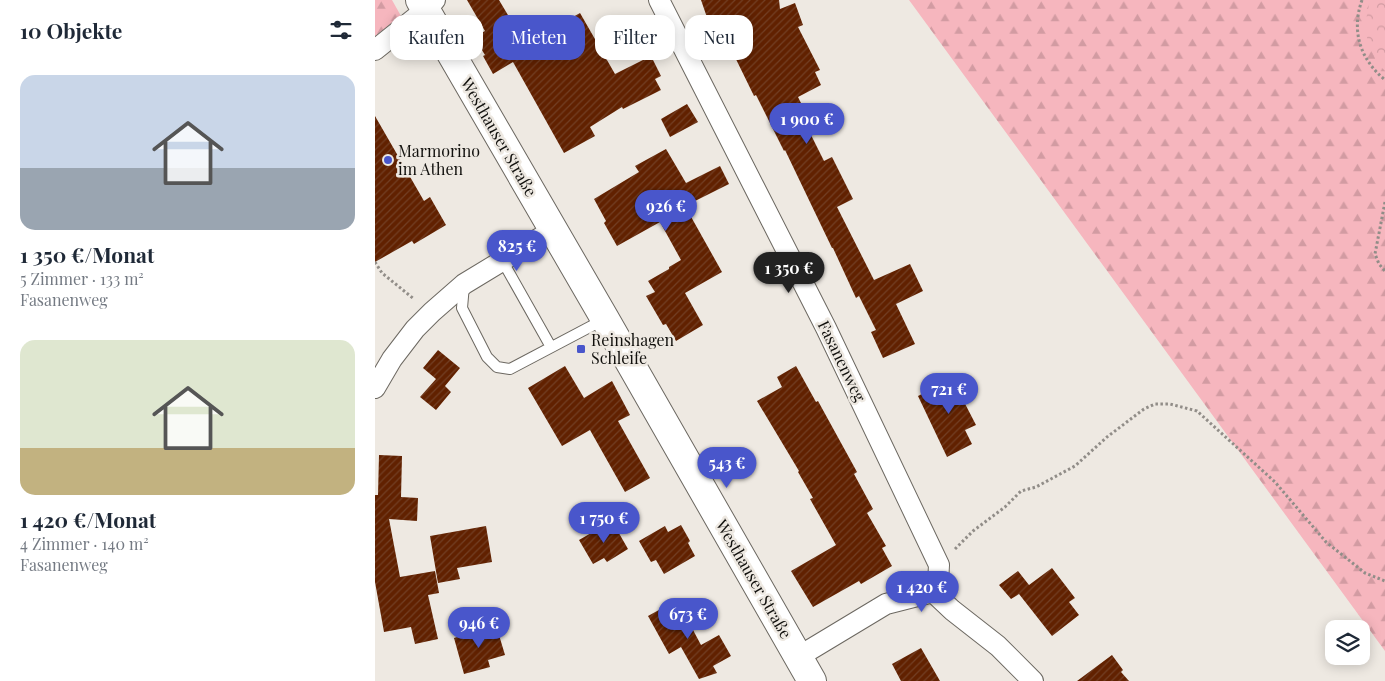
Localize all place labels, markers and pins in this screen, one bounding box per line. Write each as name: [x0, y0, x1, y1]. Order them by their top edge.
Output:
pin: 1 900 €: [761, 102, 853, 145]
place label: Marmorino im Athen: [398, 140, 480, 179]
marker: Marmorino im Athen: [382, 154, 394, 166]
pin: 926 €: [631, 190, 701, 232]
pin: 825 €: [482, 230, 552, 272]
pin: 1 350 €: [743, 252, 835, 294]
place label: Reinshagen Schleife: [591, 329, 675, 368]
marker: Reinshagen Schleife: [575, 343, 587, 355]
pin: 721 €: [914, 372, 984, 415]
pin: 543 €: [692, 446, 762, 489]
pin: 1 750 €: [558, 502, 650, 544]
pin: 1 420 €: [876, 570, 968, 613]
pin: 673 €: [653, 598, 723, 640]
pin: 946 €: [444, 606, 514, 649]

